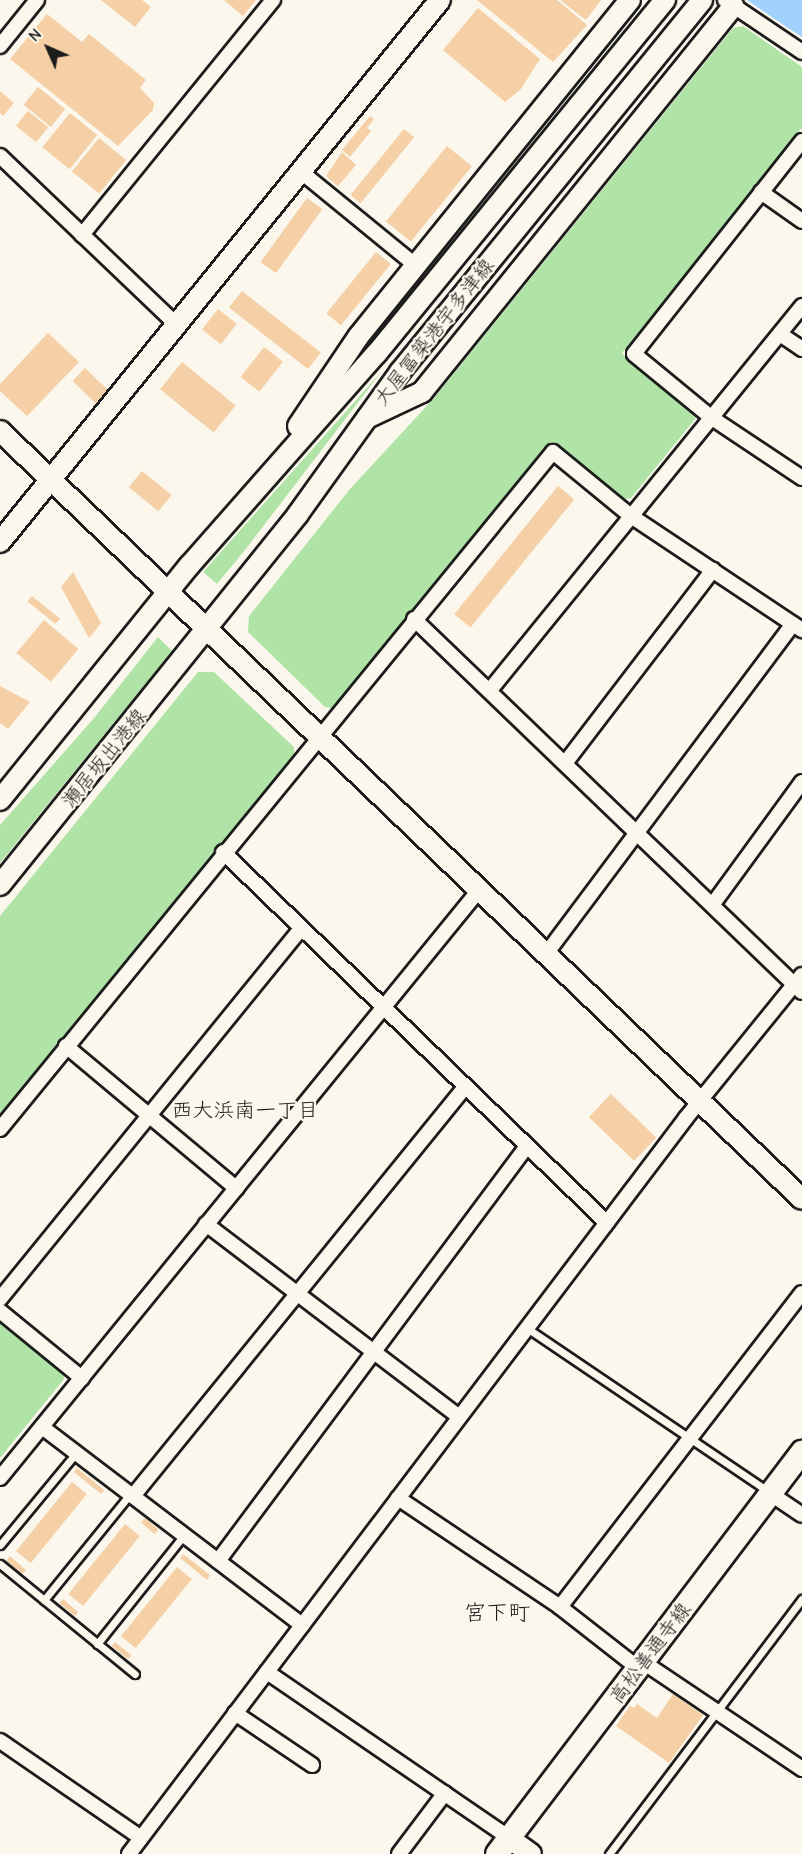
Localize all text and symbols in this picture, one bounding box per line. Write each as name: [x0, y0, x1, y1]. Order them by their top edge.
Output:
north arrow: [18, 18, 78, 78]
text: N: [25, 25, 45, 45]
street label: 大屋冨築港宇多津線: [369, 254, 499, 410]
street label: 瀬居坂出港線: [57, 704, 151, 812]
district label: 西大浜南一丁目: [172, 1097, 318, 1123]
street label: 高松善通寺線: [604, 1598, 696, 1708]
district label: 宮下町: [464, 1601, 530, 1627]

